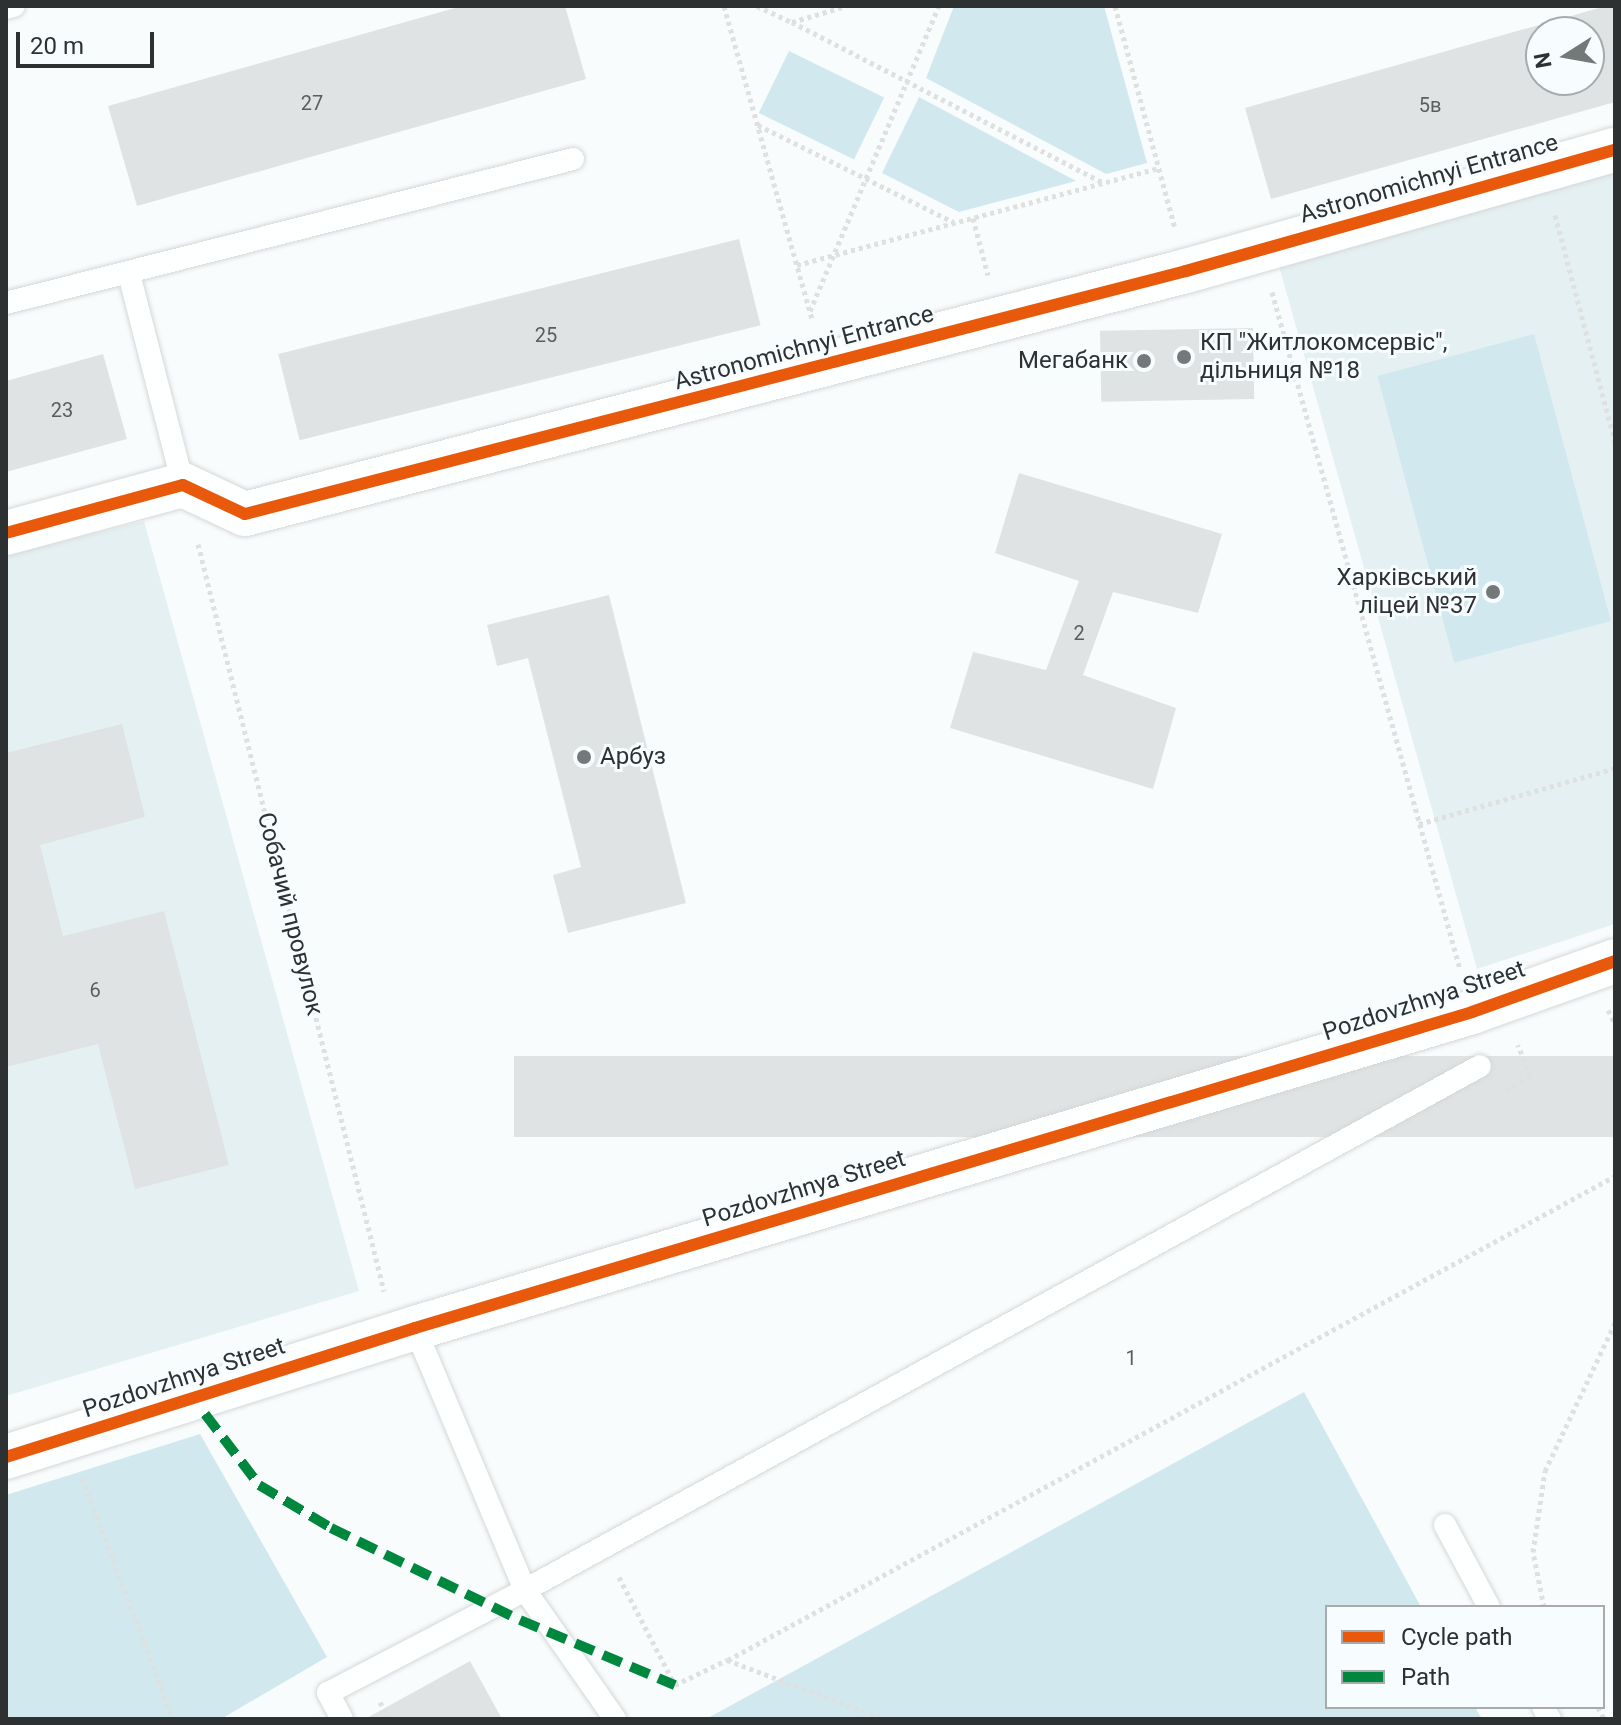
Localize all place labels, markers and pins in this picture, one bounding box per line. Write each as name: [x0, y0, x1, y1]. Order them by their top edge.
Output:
place label: КП "Житлокомсервіс", дільниця №18: [1200, 329, 1447, 385]
place label: Мегабанк: [1018, 347, 1128, 375]
marker: КП "Житлокомсервіс", дільниця №18: [1175, 348, 1193, 366]
marker: Мегабанк: [1135, 352, 1153, 370]
place label: Харківський ліцей №37: [1337, 564, 1477, 620]
marker: Харківський ліцей №37: [1484, 583, 1502, 601]
place label: Арбуз: [600, 743, 666, 771]
marker: Арбуз: [575, 748, 593, 766]

